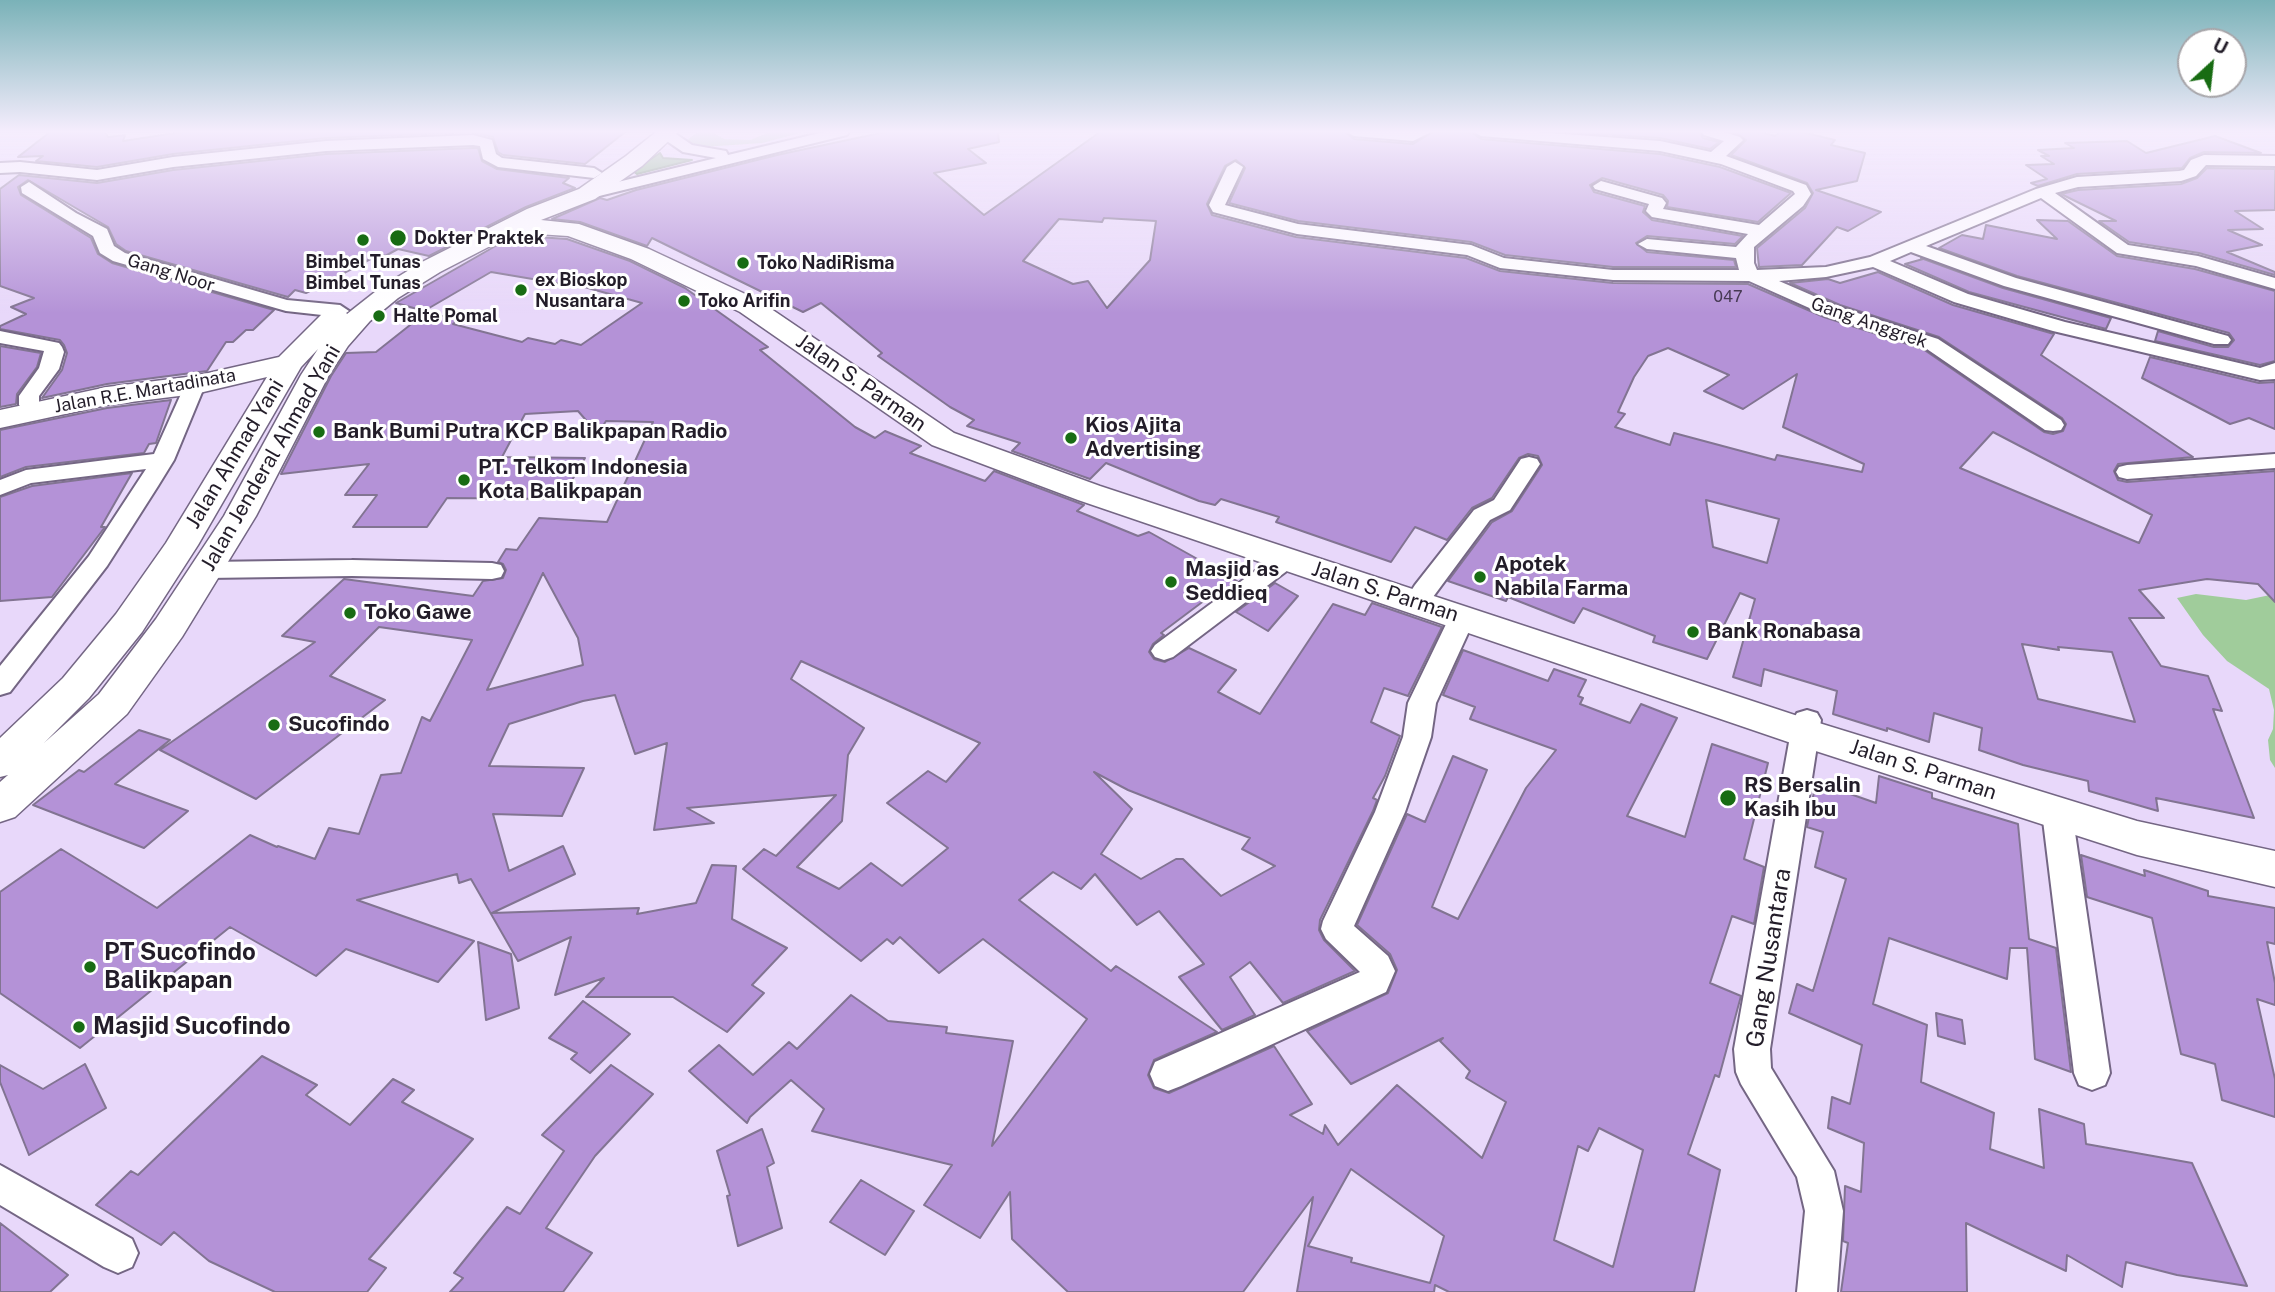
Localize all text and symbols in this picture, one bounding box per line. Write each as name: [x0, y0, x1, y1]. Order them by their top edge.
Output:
north arrow: [2177, 28, 2247, 98]
text: U: [2209, 33, 2232, 59]
place label: Dokter Praktek: [414, 227, 544, 249]
marker: Dokter Praktek: [388, 228, 408, 248]
marker: Bimbel Tunas Bimbel Tunas: [355, 232, 371, 248]
street label: Gang Noor: [125, 250, 217, 296]
place label: Bimbel Tunas Bimbel Tunas: [305, 251, 421, 294]
place label: Toko NadiRisma: [757, 252, 895, 274]
marker: Toko NadiRisma: [735, 255, 751, 271]
place label: ex Bioskop Nusantara: [535, 269, 627, 312]
marker: ex Bioskop Nusantara: [513, 282, 529, 298]
house number: 047: [1713, 287, 1743, 307]
place label: Toko Arifin: [698, 290, 790, 312]
marker: Toko Arifin: [676, 293, 692, 309]
street label: Gang Anggrek: [1808, 293, 1930, 353]
place label: Halte Pomal: [393, 305, 498, 327]
marker: Halte Pomal: [371, 308, 387, 324]
street label: Jalan S. Parman: [791, 329, 931, 437]
street label: Jalan Jenderal Ahmad Yani: [196, 340, 346, 576]
street label: Jalan R.E. Martadinata: [52, 364, 238, 418]
street label: Jalan Ahmad Yani: [181, 375, 289, 533]
place label: Kios Ajita Advertising: [1085, 413, 1201, 463]
place label: Bank Bumi Putra KCP Balikpapan Radio: [333, 419, 727, 445]
marker: Bank Bumi Putra KCP Balikpapan Radio: [311, 424, 327, 440]
marker: Kios Ajita Advertising: [1063, 430, 1079, 446]
place label: PT. Telkom Indonesia Kota Balikpapan: [478, 455, 688, 505]
marker: PT. Telkom Indonesia Kota Balikpapan: [456, 472, 472, 488]
place label: Apotek Nabila Farma: [1494, 552, 1628, 602]
street label: Jalan S. Parman: [1308, 556, 1462, 628]
place label: Masjid as Seddieq: [1185, 557, 1279, 607]
marker: Apotek Nabila Farma: [1472, 569, 1488, 585]
marker: Masjid as Seddieq: [1163, 574, 1179, 590]
place label: Toko Gawe: [364, 600, 472, 626]
marker: Toko Gawe: [342, 605, 358, 621]
place label: Bank Ronabasa: [1707, 619, 1861, 645]
marker: Bank Ronabasa: [1685, 624, 1701, 640]
place label: Sucofindo: [288, 712, 390, 738]
marker: Sucofindo: [266, 717, 282, 733]
street label: Jalan S. Parman: [1846, 734, 2000, 806]
place label: RS Bersalin Kasih Ibu: [1744, 773, 1861, 823]
marker: RS Bersalin Kasih Ibu: [1718, 788, 1738, 808]
street label: Gang Nusantara: [1741, 866, 1797, 1050]
place label: PT Sucofindo Balikpapan: [104, 939, 256, 995]
marker: PT Sucofindo Balikpapan: [82, 959, 98, 975]
place label: Masjid Sucofindo: [93, 1013, 291, 1041]
marker: Masjid Sucofindo: [71, 1019, 87, 1035]

